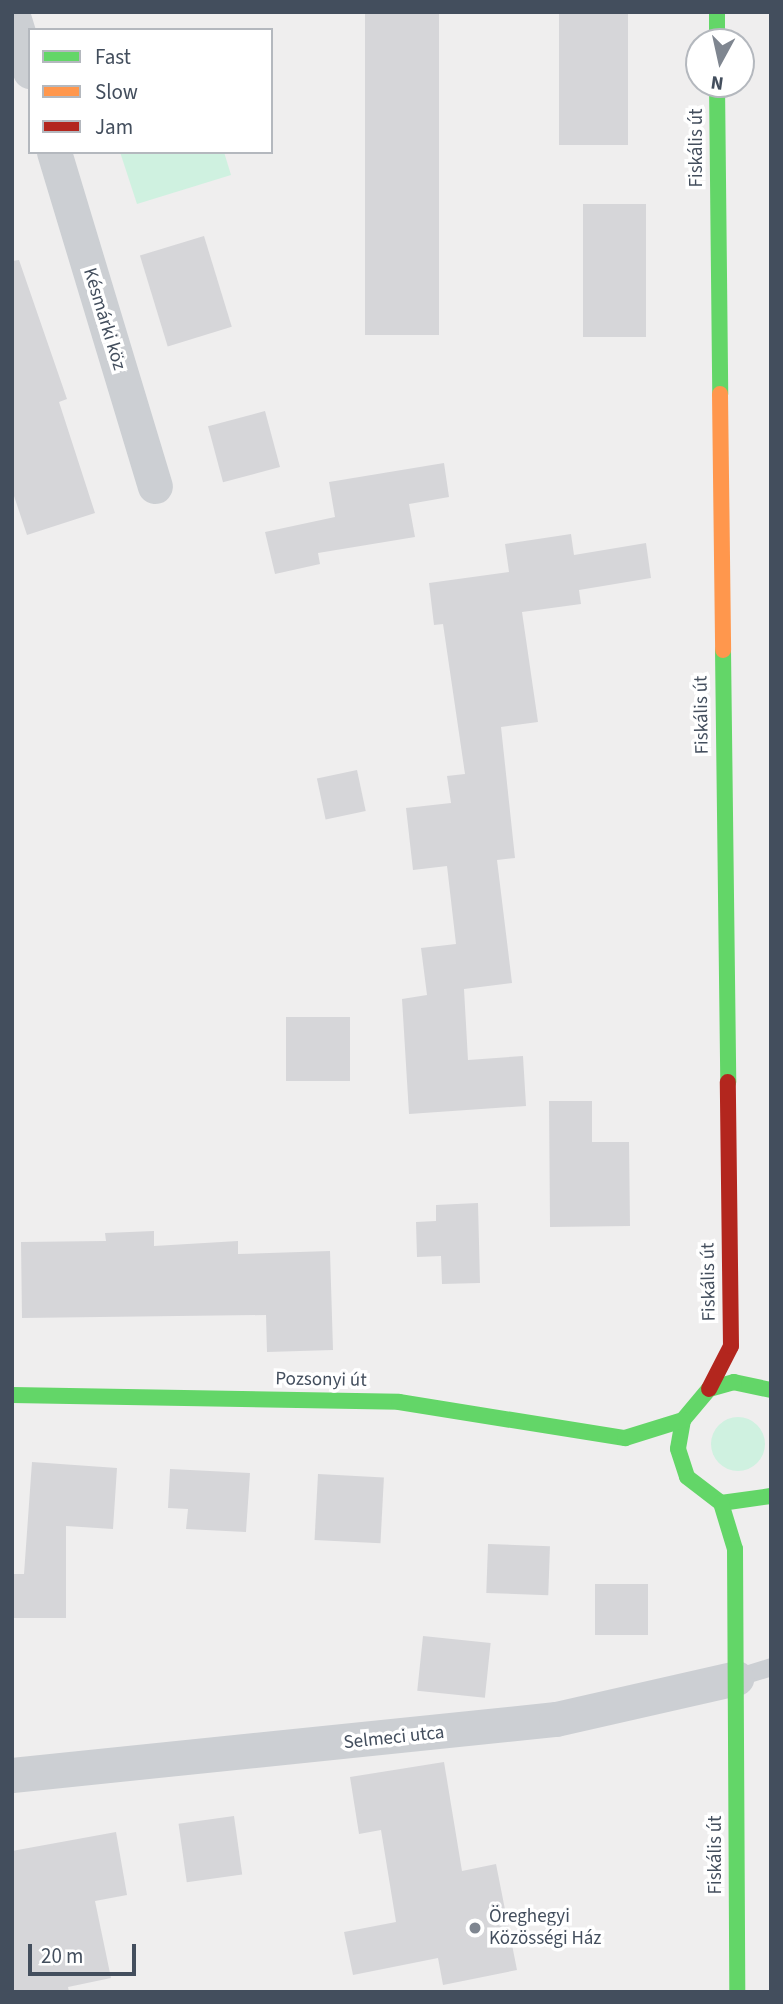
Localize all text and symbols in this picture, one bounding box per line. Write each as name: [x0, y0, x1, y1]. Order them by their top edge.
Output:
legend: [28, 28, 273, 154]
north arrow: [685, 28, 755, 98]
text: Fast: [95, 42, 131, 72]
text: N: [709, 68, 725, 97]
text: Slow: [95, 77, 138, 107]
street label: Fiskális út: [686, 109, 708, 187]
text: Jam: [95, 112, 133, 142]
street label: Késmárki köz: [78, 265, 130, 373]
street label: Fiskális út: [690, 675, 714, 755]
street label: Fiskális út: [697, 1242, 721, 1322]
street label: Pozsonyi út: [275, 1368, 367, 1392]
street label: Selmeci utca: [342, 1721, 446, 1755]
street label: Fiskális út: [705, 1816, 727, 1894]
place label: Öreghegyi Közösségi Ház: [489, 1906, 601, 1950]
marker: Öreghegyi Közösségi Ház: [467, 1920, 483, 1936]
scale bar: [32, 1930, 140, 1974]
text: 20 m: [41, 1941, 83, 1971]

